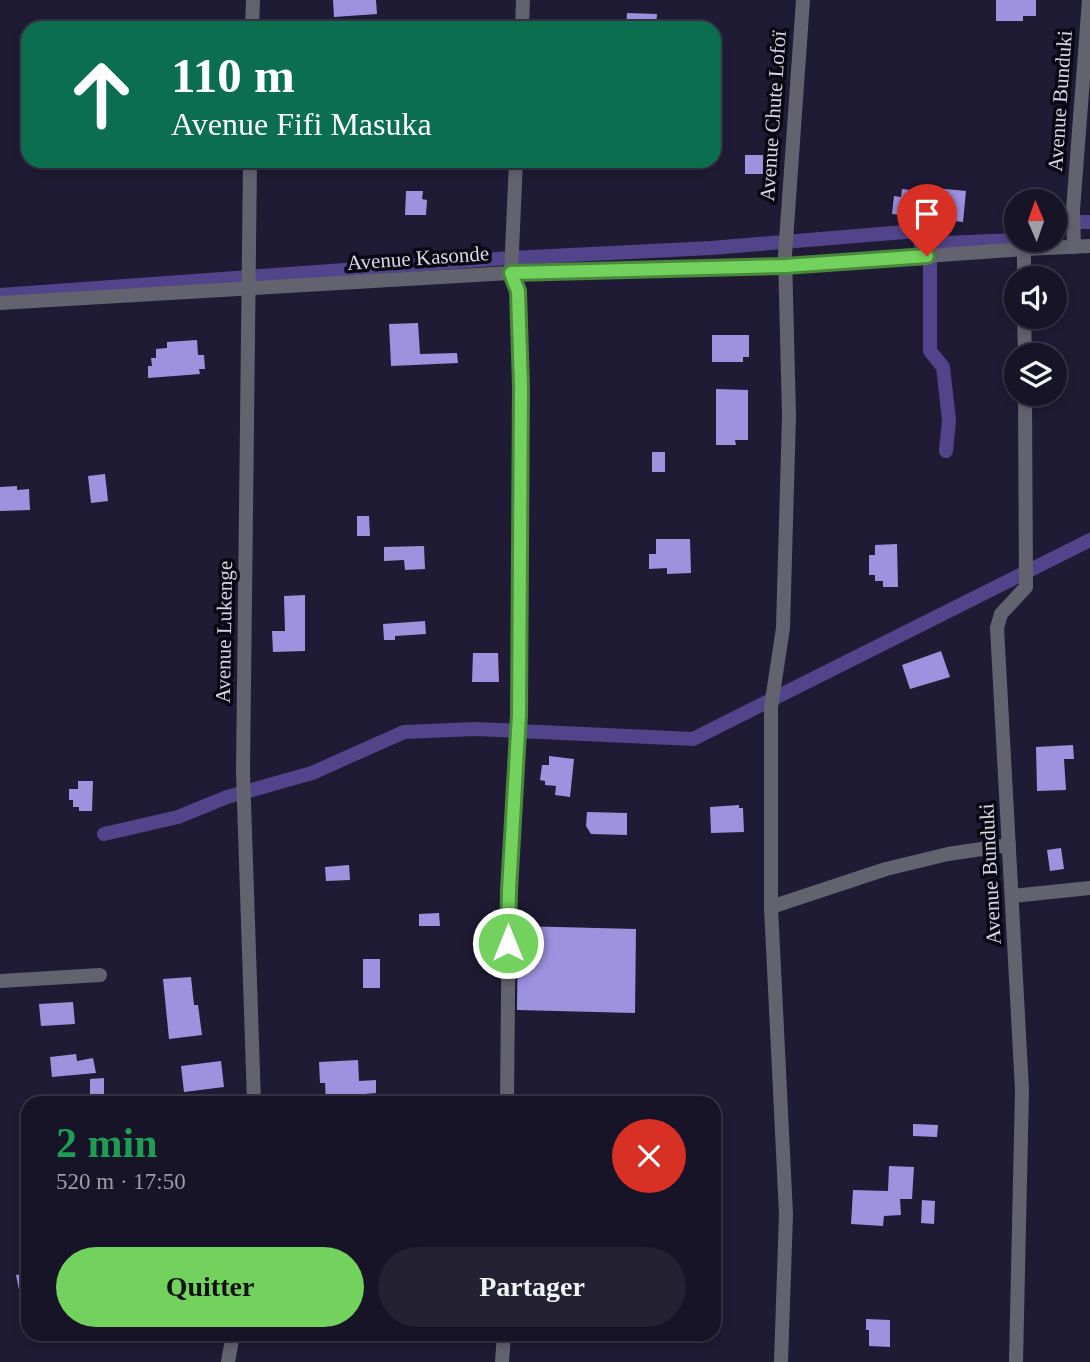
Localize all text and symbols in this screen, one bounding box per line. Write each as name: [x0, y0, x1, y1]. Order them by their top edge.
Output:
street label: Avenue Chute Lofoï: [755, 30, 791, 202]
street label: Avenue Bunduki: [1043, 30, 1077, 172]
text: 110 m: [171, 48, 295, 103]
icon: ahead: [56, 49, 147, 140]
text: Avenue Fifi Masuka: [171, 106, 432, 142]
pin: [897, 184, 957, 256]
north arrow: [1004, 189, 1068, 252]
map controls: [1004, 189, 1067, 406]
icon: arrive: [908, 195, 946, 233]
street label: Avenue Kasonde: [346, 241, 490, 275]
button: sound: [1004, 266, 1067, 329]
button: layers: [1004, 343, 1067, 406]
street label: Avenue Lukenge: [211, 561, 237, 703]
street label: Avenue Bunduki: [974, 803, 1006, 945]
position arrow: [471, 906, 545, 980]
button: close: [612, 1119, 686, 1193]
text: 2 min: [56, 1120, 158, 1166]
text: 520 m · 17:50: [56, 1169, 186, 1194]
button: Quitter: [56, 1247, 364, 1327]
button: Partager: [378, 1247, 686, 1327]

